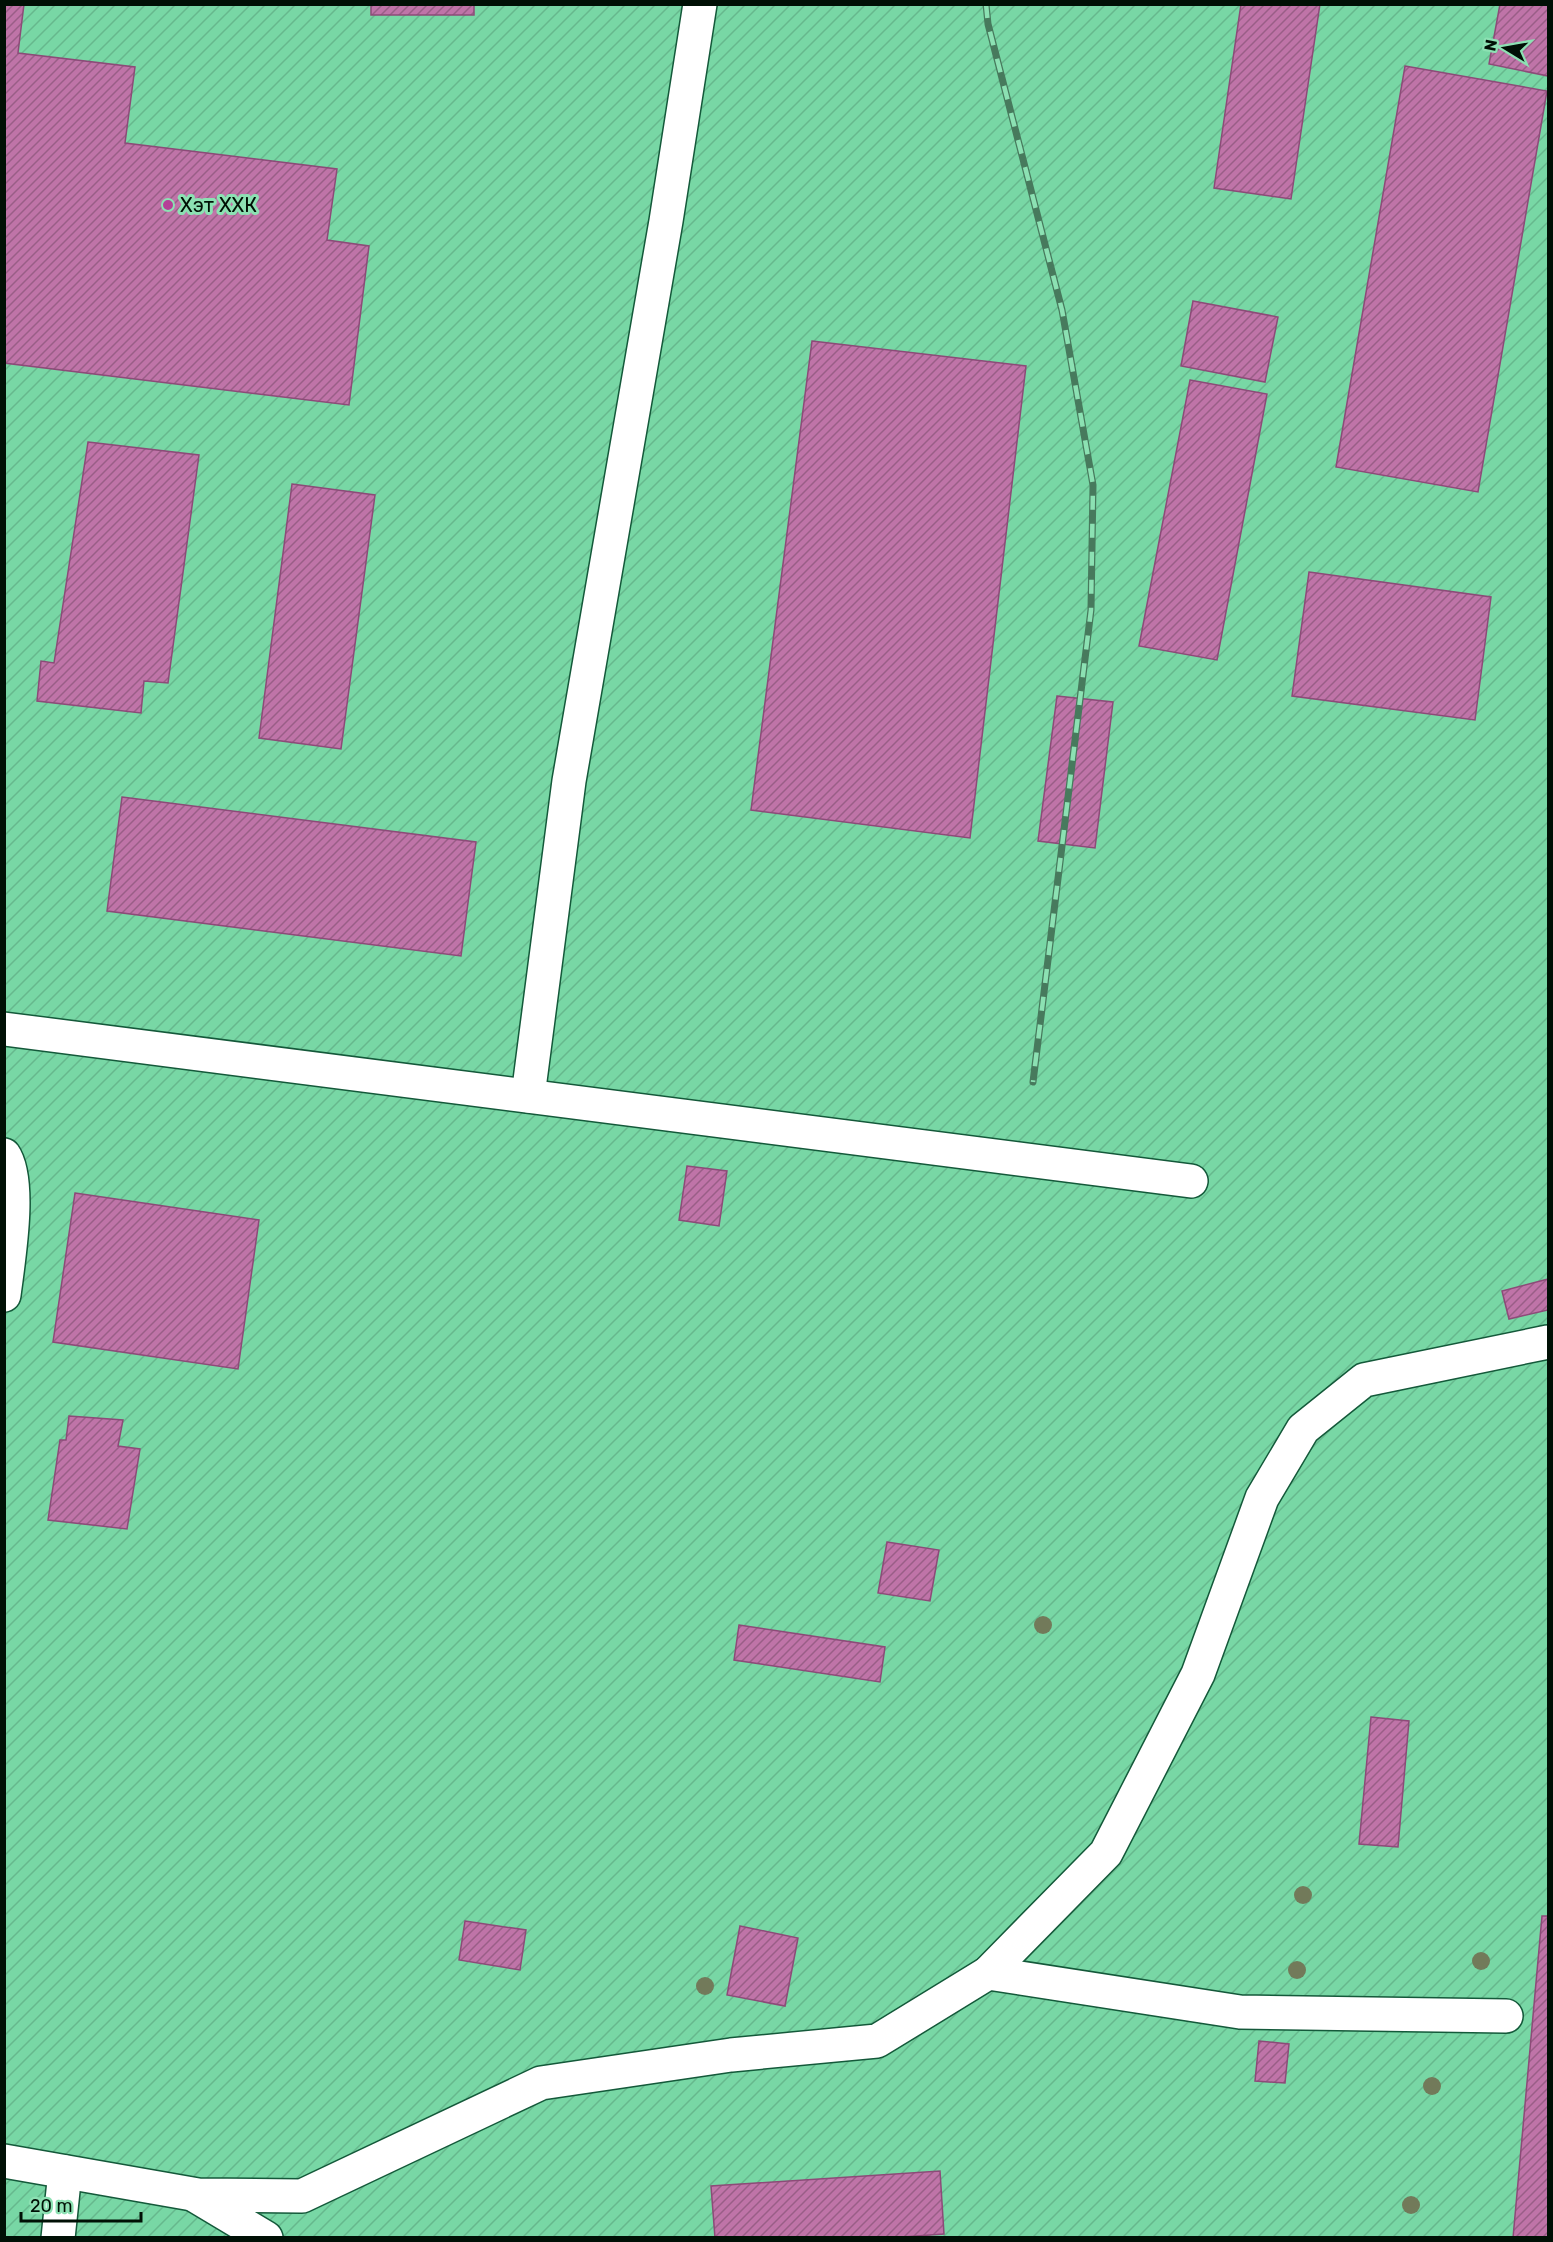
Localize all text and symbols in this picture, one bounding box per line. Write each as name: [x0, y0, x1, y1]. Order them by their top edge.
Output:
north arrow: [1475, 18, 1535, 78]
text: N: [1480, 38, 1501, 53]
place label: Хэт ХХК: [180, 193, 257, 217]
marker: Хэт ХХК: [161, 198, 175, 212]
scale bar: [21, 2185, 141, 2223]
text: 20 m: [30, 2195, 72, 2217]

